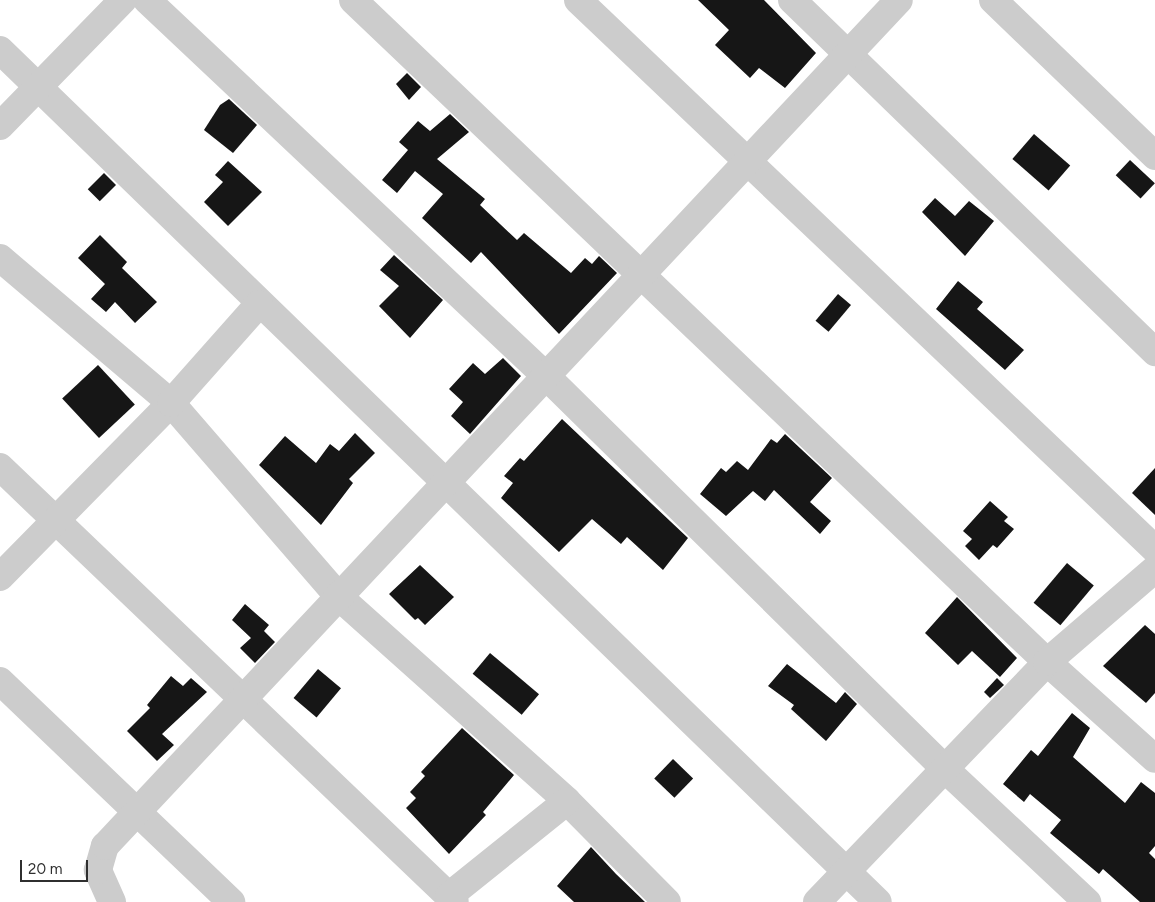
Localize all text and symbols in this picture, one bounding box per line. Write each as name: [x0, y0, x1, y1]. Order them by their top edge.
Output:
scale bar: [22, 850, 90, 882]
text: 20 m: [28, 860, 62, 878]

